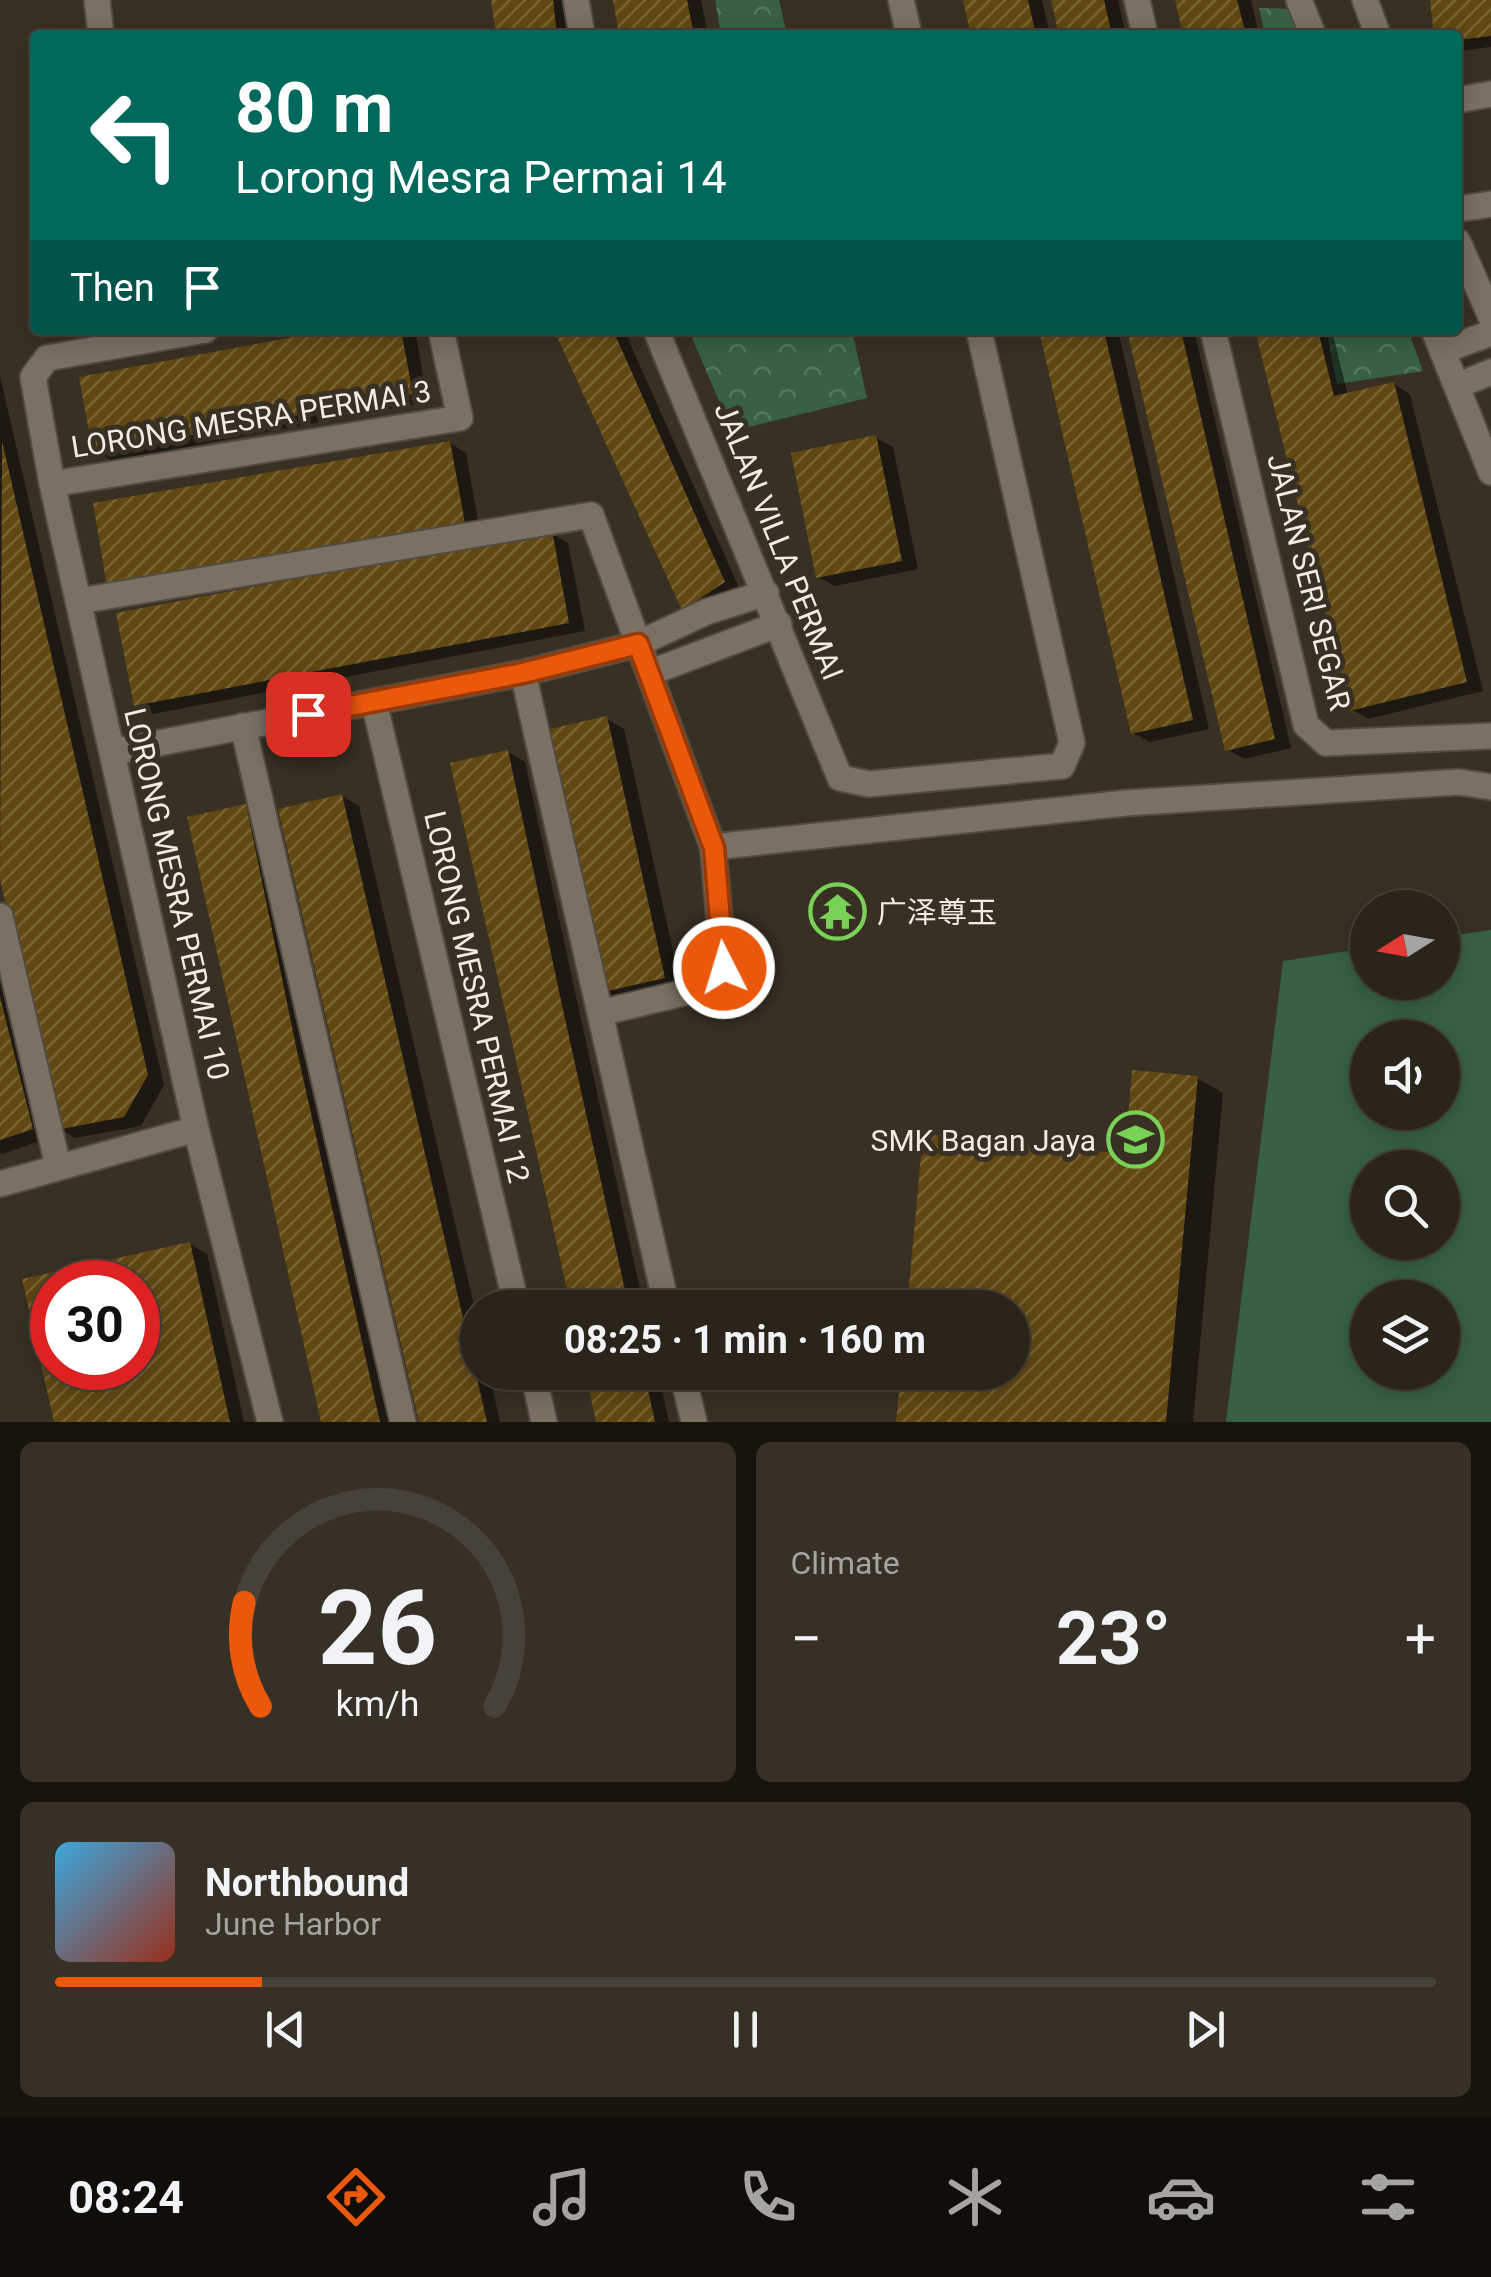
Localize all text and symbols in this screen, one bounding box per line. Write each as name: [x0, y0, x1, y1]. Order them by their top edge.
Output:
text: 80 m: [235, 67, 393, 149]
icon: left: [70, 70, 200, 200]
text: Lorong Mesra Permai 14: [235, 151, 727, 204]
icon: arrive: [175, 260, 230, 315]
text: Then: [70, 266, 155, 310]
street label: LORONG MESRA PERMAI 3: [69, 373, 433, 465]
street label: JALAN VILLA PERMAI: [707, 397, 851, 685]
street label: JALAN SERI SEGAR: [1260, 450, 1358, 714]
pin: [266, 672, 351, 757]
icon: arrive: [281, 687, 336, 742]
street label: LORONG MESRA PERMAI 10: [117, 705, 237, 1083]
street label: LORONG MESRA PERMAI 12: [417, 808, 537, 1186]
temple icon: 广泽尊玉: [808, 882, 868, 942]
north arrow: [1350, 890, 1460, 1000]
map controls: [1350, 890, 1460, 1390]
place label: 广泽尊玉: [877, 895, 997, 930]
position arrow: [672, 916, 776, 1020]
button: sound: [1350, 1020, 1460, 1130]
school or university icon: SMK Bagan Jaya: [1105, 1110, 1165, 1170]
place label: SMK Bagan Jaya: [871, 1123, 1096, 1158]
button: search: [1350, 1150, 1460, 1260]
speed limit sign: 30: [30, 1260, 160, 1390]
button: layers: [1350, 1280, 1460, 1390]
text: 08:25 · 1 min · 160 m: [564, 1318, 926, 1362]
text: Climate: [791, 1544, 900, 1582]
text: 26: [318, 1568, 437, 1689]
text: 23°: [1056, 1594, 1171, 1682]
text: −: [791, 1607, 822, 1671]
text: +: [1405, 1607, 1436, 1671]
text: km/h: [336, 1683, 420, 1725]
text: Northbound: [205, 1861, 409, 1905]
text: June Harbor: [205, 1905, 381, 1943]
icon: previous: [258, 2002, 313, 2057]
icon: pause: [718, 2002, 773, 2057]
icon: next: [1178, 2002, 1233, 2057]
icon: directions: [321, 2162, 391, 2232]
icon: music: [527, 2162, 597, 2232]
icon: phone: [733, 2162, 803, 2232]
icon: climate: [940, 2162, 1010, 2232]
icon: car: [1146, 2162, 1216, 2232]
icon: filters: [1353, 2162, 1423, 2232]
text: 08:24: [68, 2171, 184, 2224]

